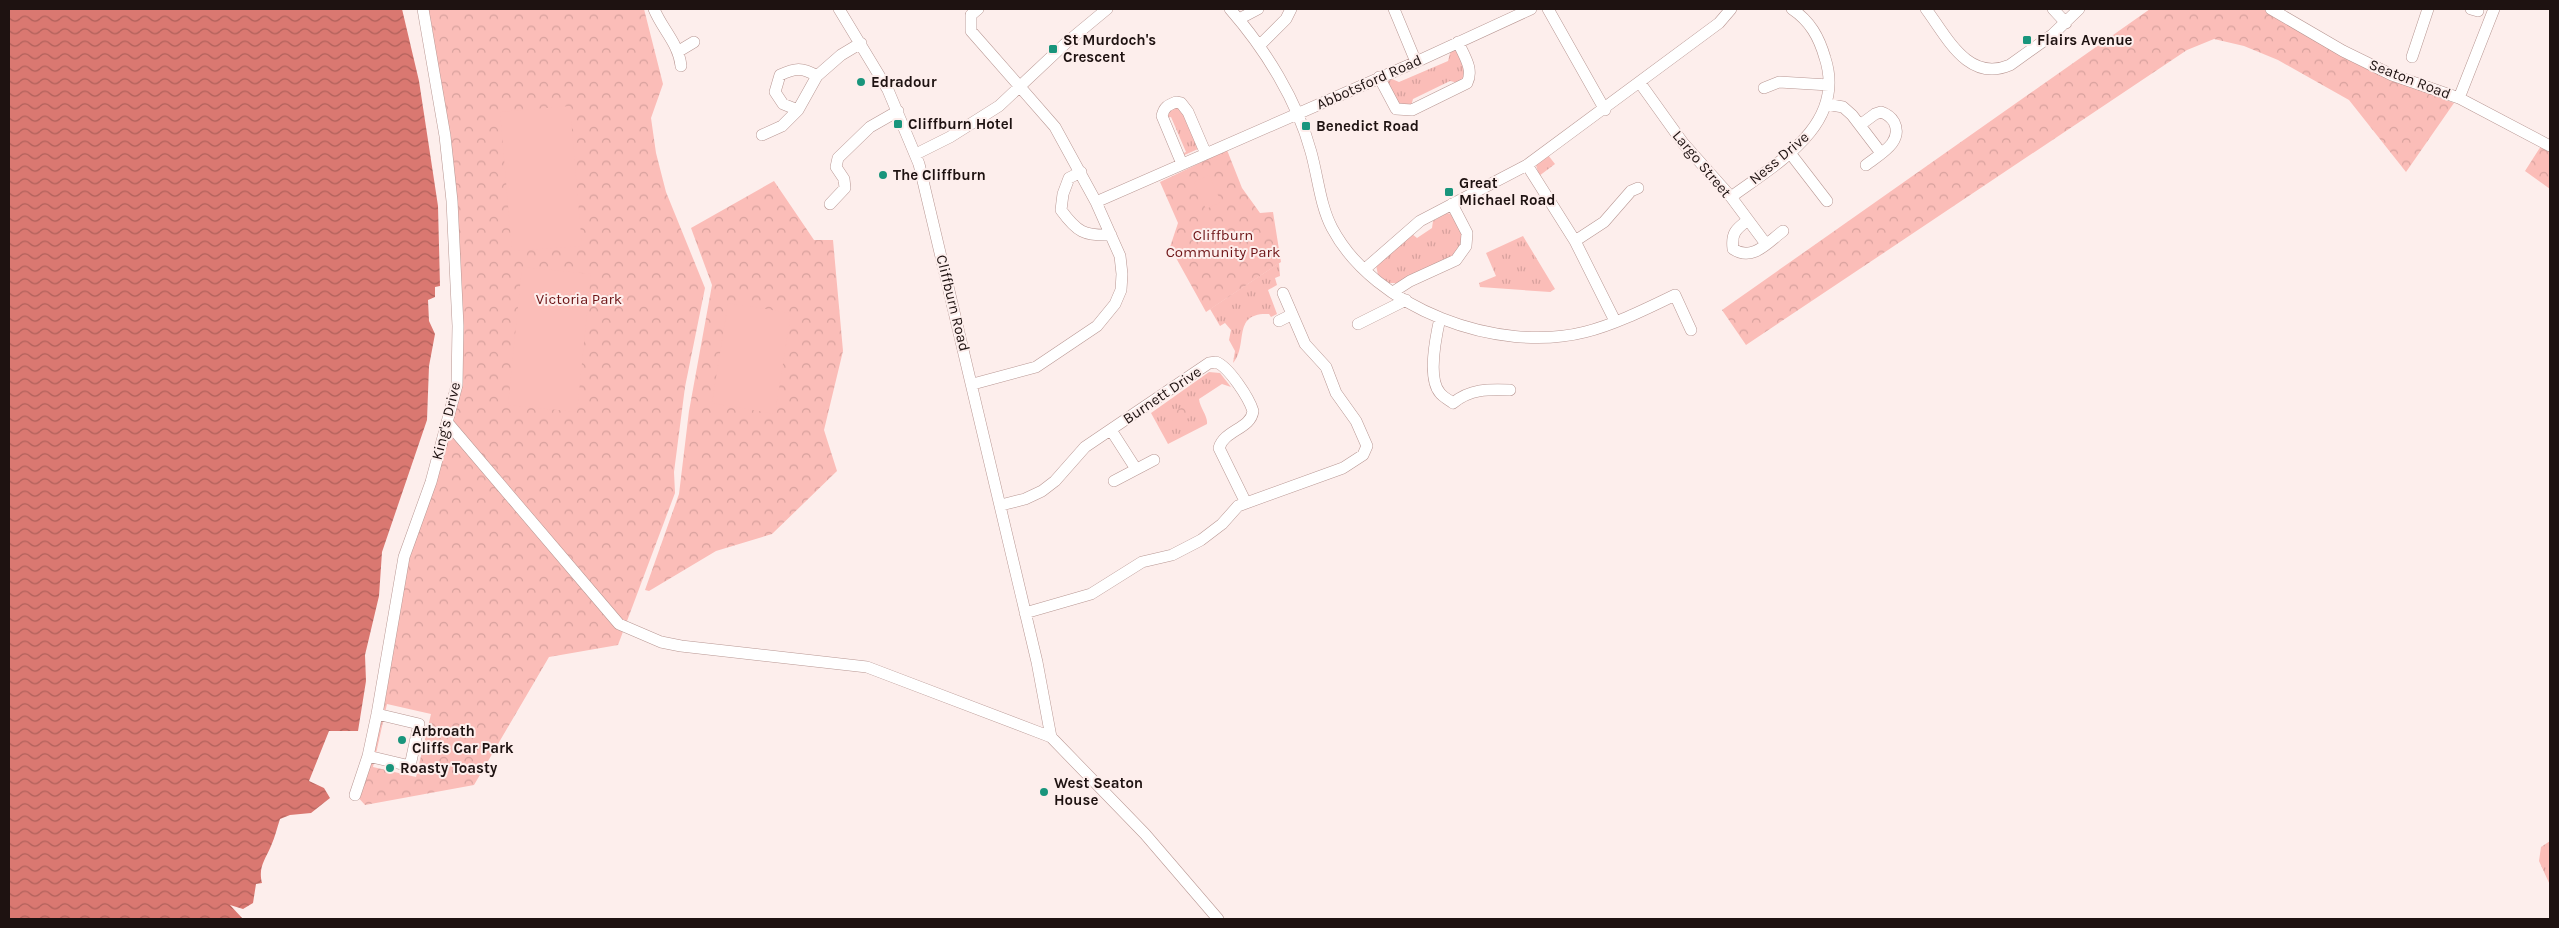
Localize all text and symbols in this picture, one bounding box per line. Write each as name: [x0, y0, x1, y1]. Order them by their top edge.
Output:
place label: St Murdoch's Crescent: [1063, 31, 1156, 66]
place label: Flairs Avenue: [2037, 31, 2133, 49]
marker: Flairs Avenue: [2021, 34, 2033, 46]
marker: St Murdoch's Crescent: [1047, 43, 1059, 55]
street label: Abbotsford Road: [1314, 51, 1424, 113]
street label: Seaton Road: [2367, 55, 2453, 103]
place label: Edradour: [871, 73, 937, 91]
marker: Edradour: [855, 76, 867, 88]
place label: Cliffburn Hotel: [908, 115, 1013, 133]
place label: Benedict Road: [1316, 117, 1419, 135]
marker: Cliffburn Hotel: [892, 118, 904, 130]
marker: Benedict Road: [1300, 120, 1312, 132]
street label: Largo Street: [1669, 127, 1735, 201]
street label: Ness Drive: [1746, 128, 1812, 188]
place label: The Cliffburn: [893, 166, 986, 184]
marker: The Cliffburn: [877, 169, 889, 181]
place label: Great Michael Road: [1459, 174, 1556, 209]
marker: Great Michael Road: [1443, 186, 1455, 198]
park label: Cliffburn Community Park: [1166, 226, 1280, 261]
street label: Cliffburn Road: [932, 253, 974, 353]
park label: Victoria Park: [536, 290, 622, 308]
street label: Burnett Drive: [1119, 362, 1205, 428]
street label: King's Drive: [428, 380, 464, 462]
place label: Arbroath Cliffs Car Park: [412, 722, 514, 757]
marker: Arbroath Cliffs Car Park: [396, 734, 408, 746]
place label: Roasty Toasty: [400, 759, 498, 777]
marker: Roasty Toasty: [384, 762, 396, 774]
place label: West Seaton House: [1054, 774, 1143, 809]
marker: West Seaton House: [1038, 786, 1050, 798]

